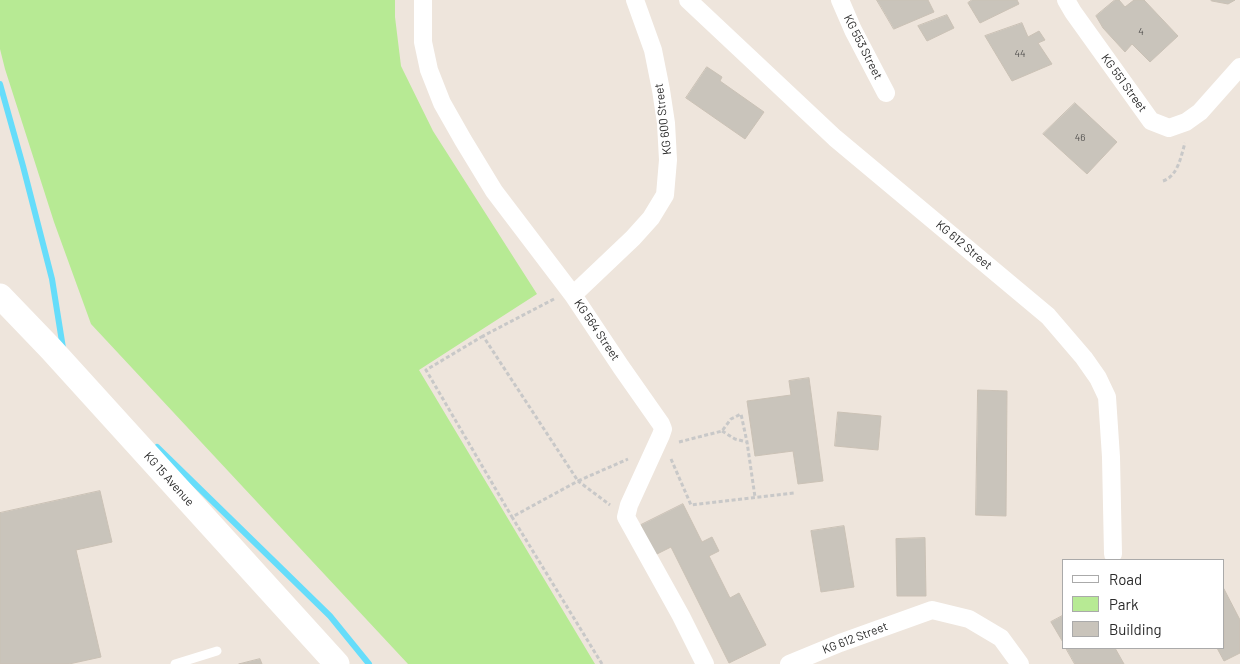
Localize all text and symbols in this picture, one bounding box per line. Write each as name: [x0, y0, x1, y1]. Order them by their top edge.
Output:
street label: KG 553 Street: [841, 12, 885, 82]
house number: 4: [1138, 26, 1144, 38]
house number: 44: [1014, 48, 1026, 60]
street label: KG 551 Street: [1098, 51, 1150, 115]
street label: KG 600 Street: [651, 82, 675, 156]
house number: 46: [1075, 132, 1085, 144]
street label: KG 612 Street: [933, 217, 995, 273]
street label: KG 564 Street: [571, 297, 623, 363]
street label: KG 15 Avenue: [141, 449, 197, 509]
legend: [1062, 559, 1225, 649]
text: Road: [1109, 570, 1142, 588]
text: Park: [1109, 595, 1138, 613]
street label: KG 612 Street: [820, 619, 890, 657]
text: Building: [1109, 620, 1162, 638]

